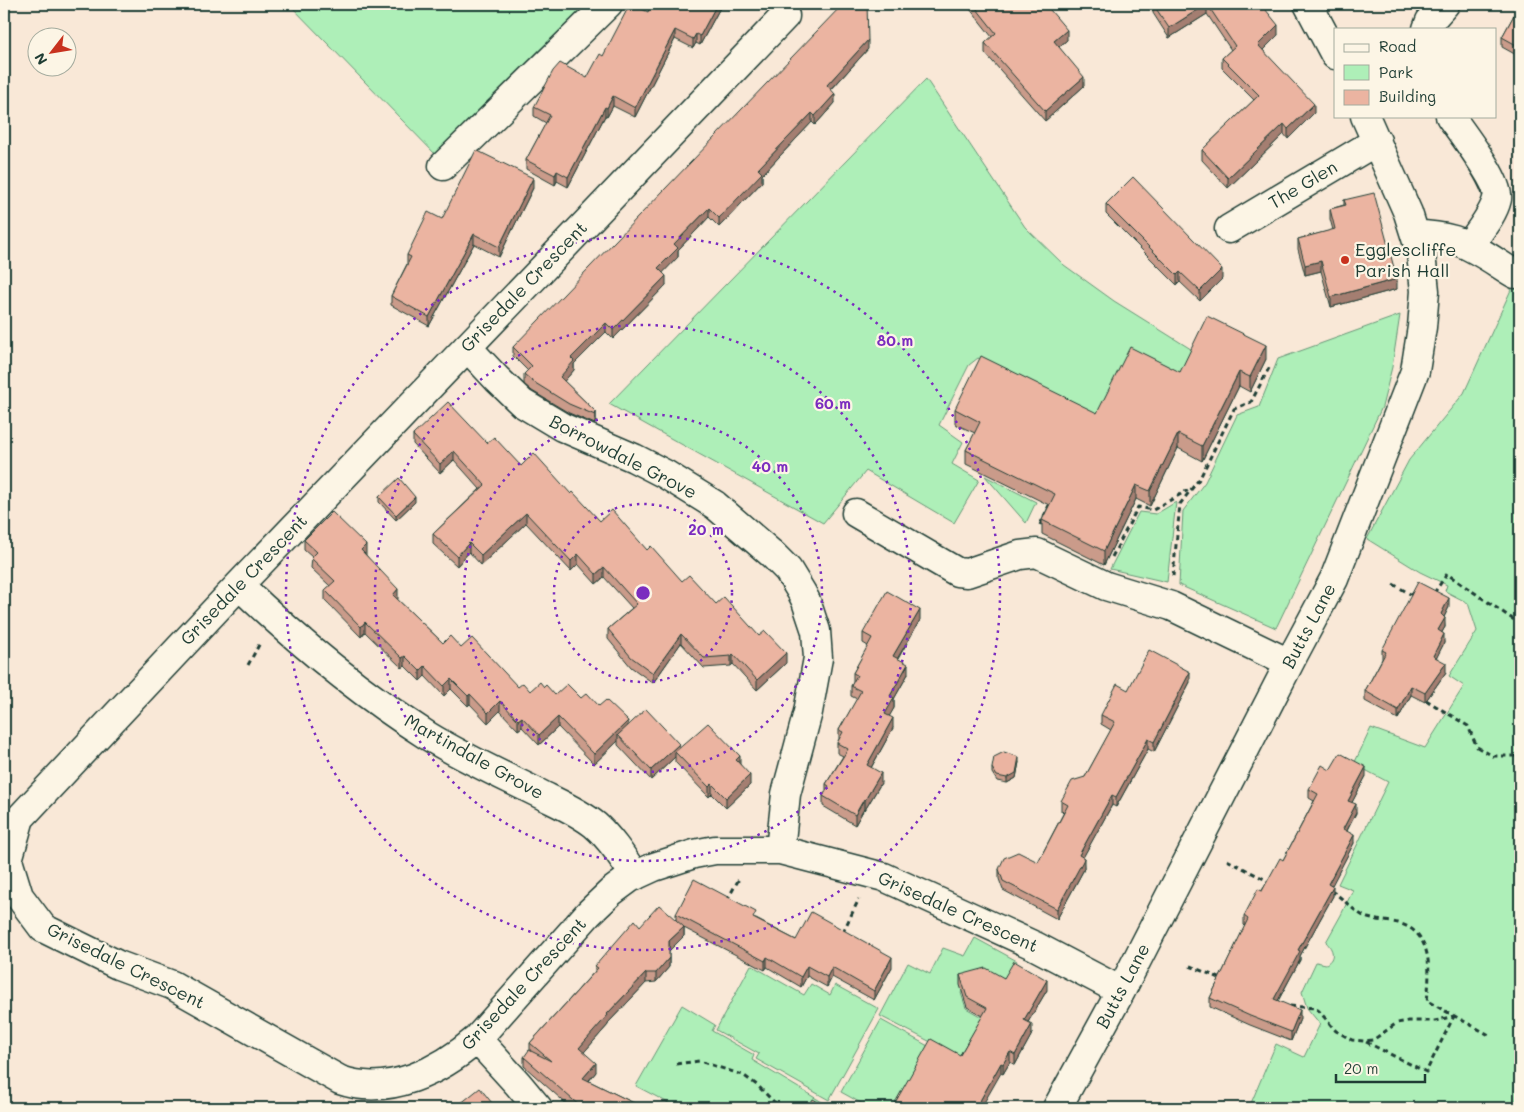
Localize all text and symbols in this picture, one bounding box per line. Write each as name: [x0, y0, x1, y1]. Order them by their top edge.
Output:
north arrow: [28, 28, 78, 78]
legend: [1334, 28, 1496, 118]
text: Road: [1379, 36, 1416, 56]
text: N: [30, 49, 51, 68]
text: Park: [1379, 62, 1413, 82]
text: Building: [1379, 86, 1436, 106]
street label: The Glen: [1264, 154, 1341, 214]
street label: Grisedale Crescent: [454, 216, 592, 357]
place label: Egglescliffe Parish Hall: [1355, 237, 1456, 282]
marker: Egglescliffe Parish Hall: [1339, 254, 1351, 266]
text: 80 m: [877, 330, 913, 350]
text: 60 m: [815, 393, 851, 413]
street label: Borrowdale Grove: [546, 409, 701, 504]
text: 40 m: [752, 456, 788, 476]
street label: Grisedale Crescent: [174, 509, 312, 650]
text: 20 m: [688, 519, 724, 539]
street label: Butts Lane: [1276, 579, 1341, 672]
centre of rings: [634, 584, 652, 602]
street label: Martindale Grove: [401, 708, 548, 804]
street label: Grisedale Crescent: [874, 865, 1042, 957]
street label: Grisedale Crescent: [455, 912, 591, 1055]
street label: Grisedale Crescent: [43, 916, 210, 1014]
street label: Butts Lane: [1090, 939, 1155, 1032]
scale bar: [1336, 1052, 1425, 1084]
text: 20 m: [1344, 1058, 1378, 1078]

